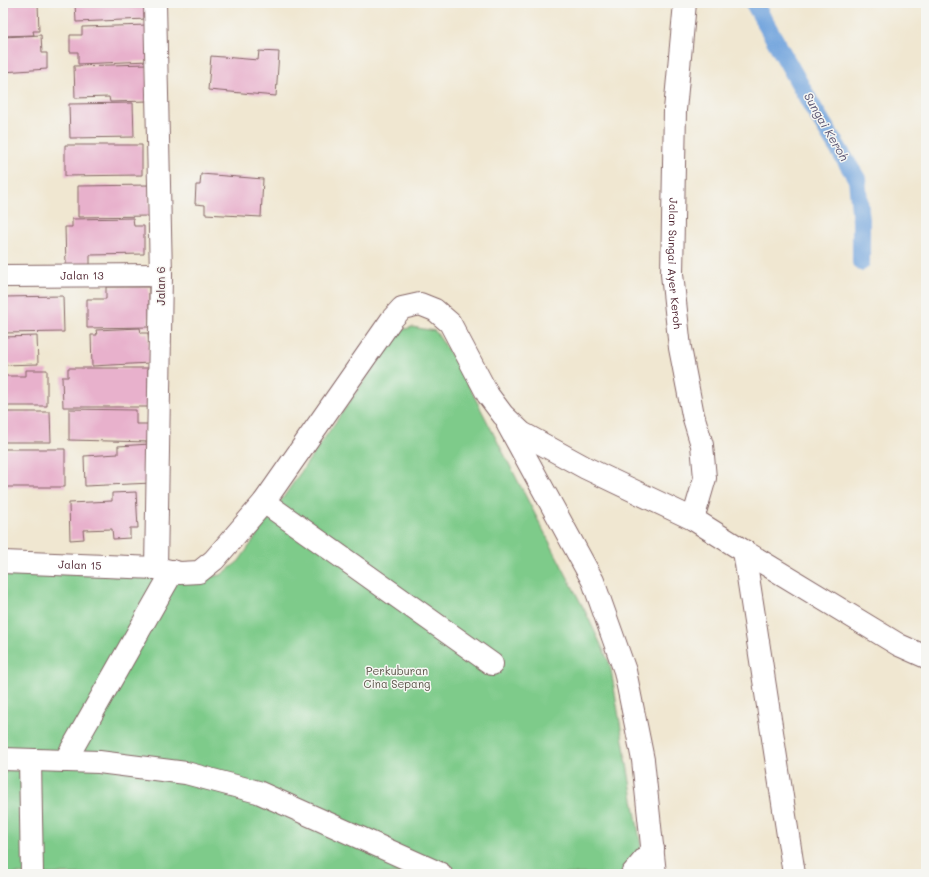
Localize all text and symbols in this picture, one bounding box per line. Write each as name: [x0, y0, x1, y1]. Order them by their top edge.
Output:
water label: Sungai Keroh: [801, 89, 853, 164]
street label: Jalan Sungai Ayer Keroh: [665, 198, 686, 330]
street label: Jalan 13: [60, 267, 104, 283]
street label: Jalan 6: [153, 267, 168, 305]
street label: Jalan 15: [58, 556, 102, 573]
park label: Perkuburan Cina Sepang: [364, 663, 430, 691]

